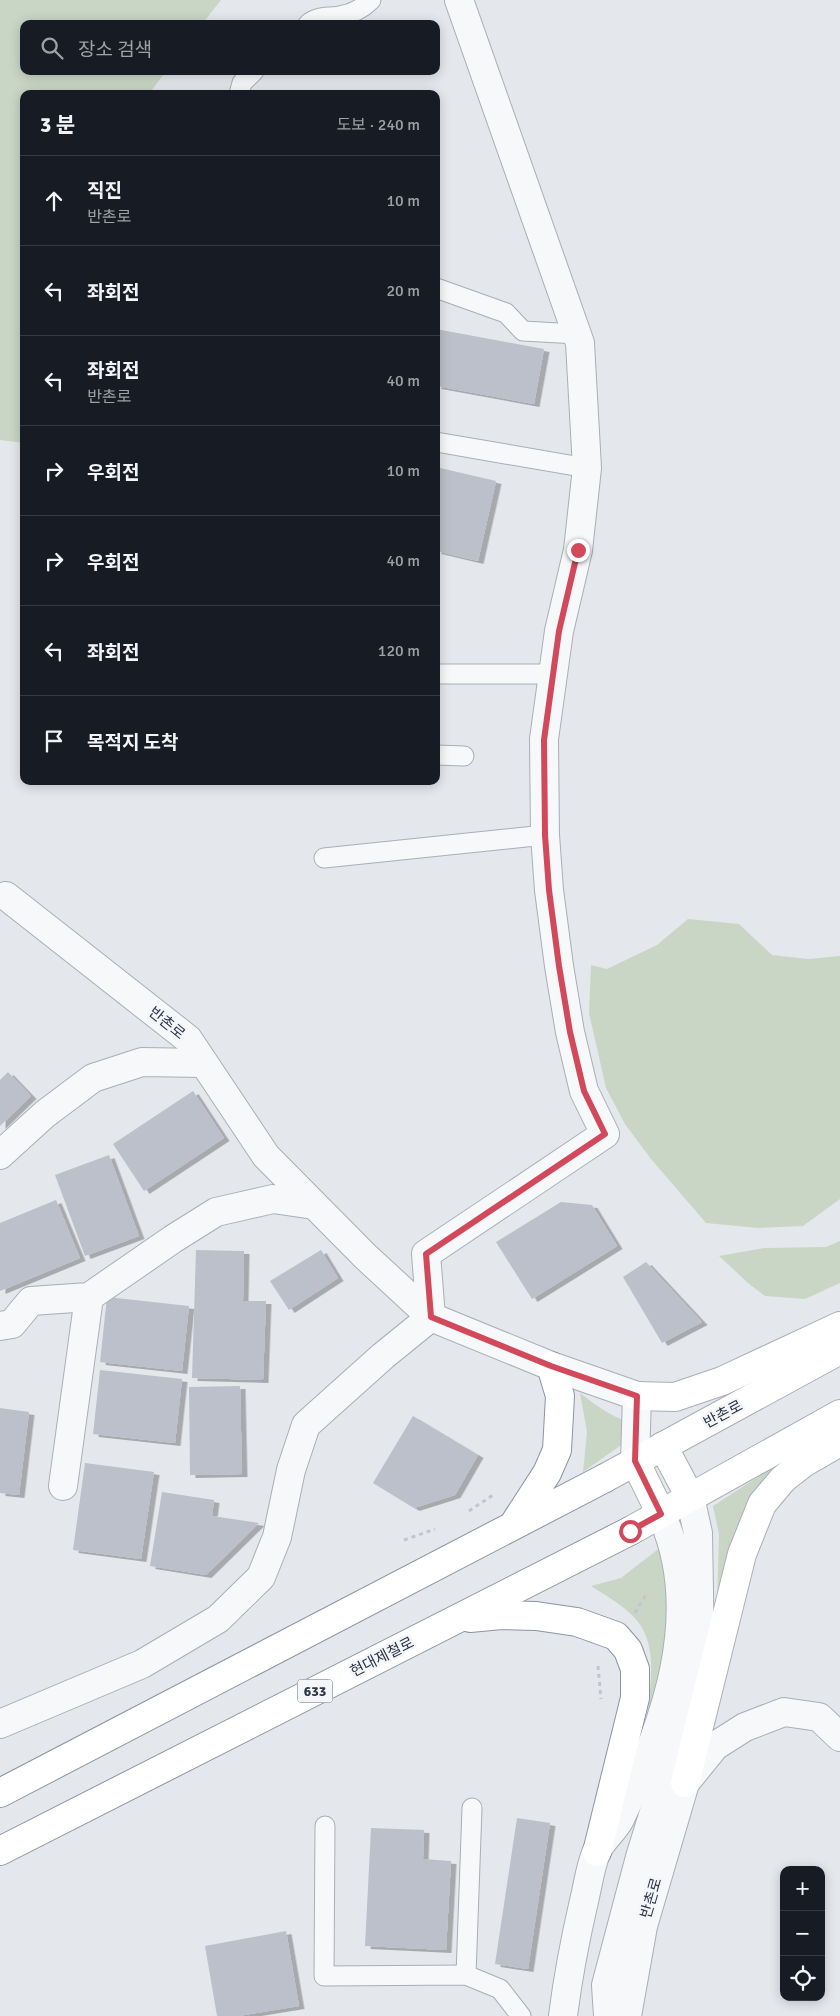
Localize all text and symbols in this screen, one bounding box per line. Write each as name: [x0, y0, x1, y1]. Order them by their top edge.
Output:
search box: [20, 20, 440, 75]
icon: search: [38, 34, 66, 62]
text: 장소 검색: [78, 38, 152, 62]
text: 3 분: [40, 112, 75, 138]
text: 도보 · 240 m: [336, 115, 420, 135]
text: 직진: [87, 179, 122, 203]
icon: ahead: [40, 187, 68, 215]
text: 10 m: [386, 191, 420, 211]
text: 반촌로: [87, 207, 131, 227]
icon: left: [40, 277, 68, 305]
text: 좌회전: [87, 281, 139, 305]
text: 20 m: [386, 281, 420, 301]
text: 좌회전: [87, 359, 139, 383]
icon: left: [40, 367, 68, 395]
text: 40 m: [386, 371, 420, 391]
text: 반촌로: [87, 387, 131, 407]
icon: right: [40, 457, 68, 485]
text: 우회전: [87, 461, 139, 485]
text: 10 m: [386, 461, 420, 481]
route end: [567, 539, 590, 562]
icon: right: [40, 547, 68, 575]
text: 우회전: [87, 551, 139, 575]
text: 40 m: [386, 551, 420, 571]
icon: left: [40, 637, 68, 665]
text: 좌회전: [87, 641, 139, 665]
text: 120 m: [378, 641, 420, 661]
icon: arrive: [40, 727, 68, 755]
text: 목적지 도착: [87, 731, 179, 755]
street label: 반촌로: [145, 1003, 189, 1043]
street label: 반촌로: [700, 1396, 746, 1432]
route start: [619, 1520, 642, 1543]
street label: 현대제철로: [347, 1633, 417, 1681]
road number: 633: [298, 1680, 332, 1702]
map controls: [780, 1866, 825, 2001]
button: +: [780, 1866, 825, 1911]
street label: 반촌로: [637, 1876, 665, 1920]
button: −: [780, 1911, 825, 1956]
button: locate: [780, 1956, 825, 2001]

